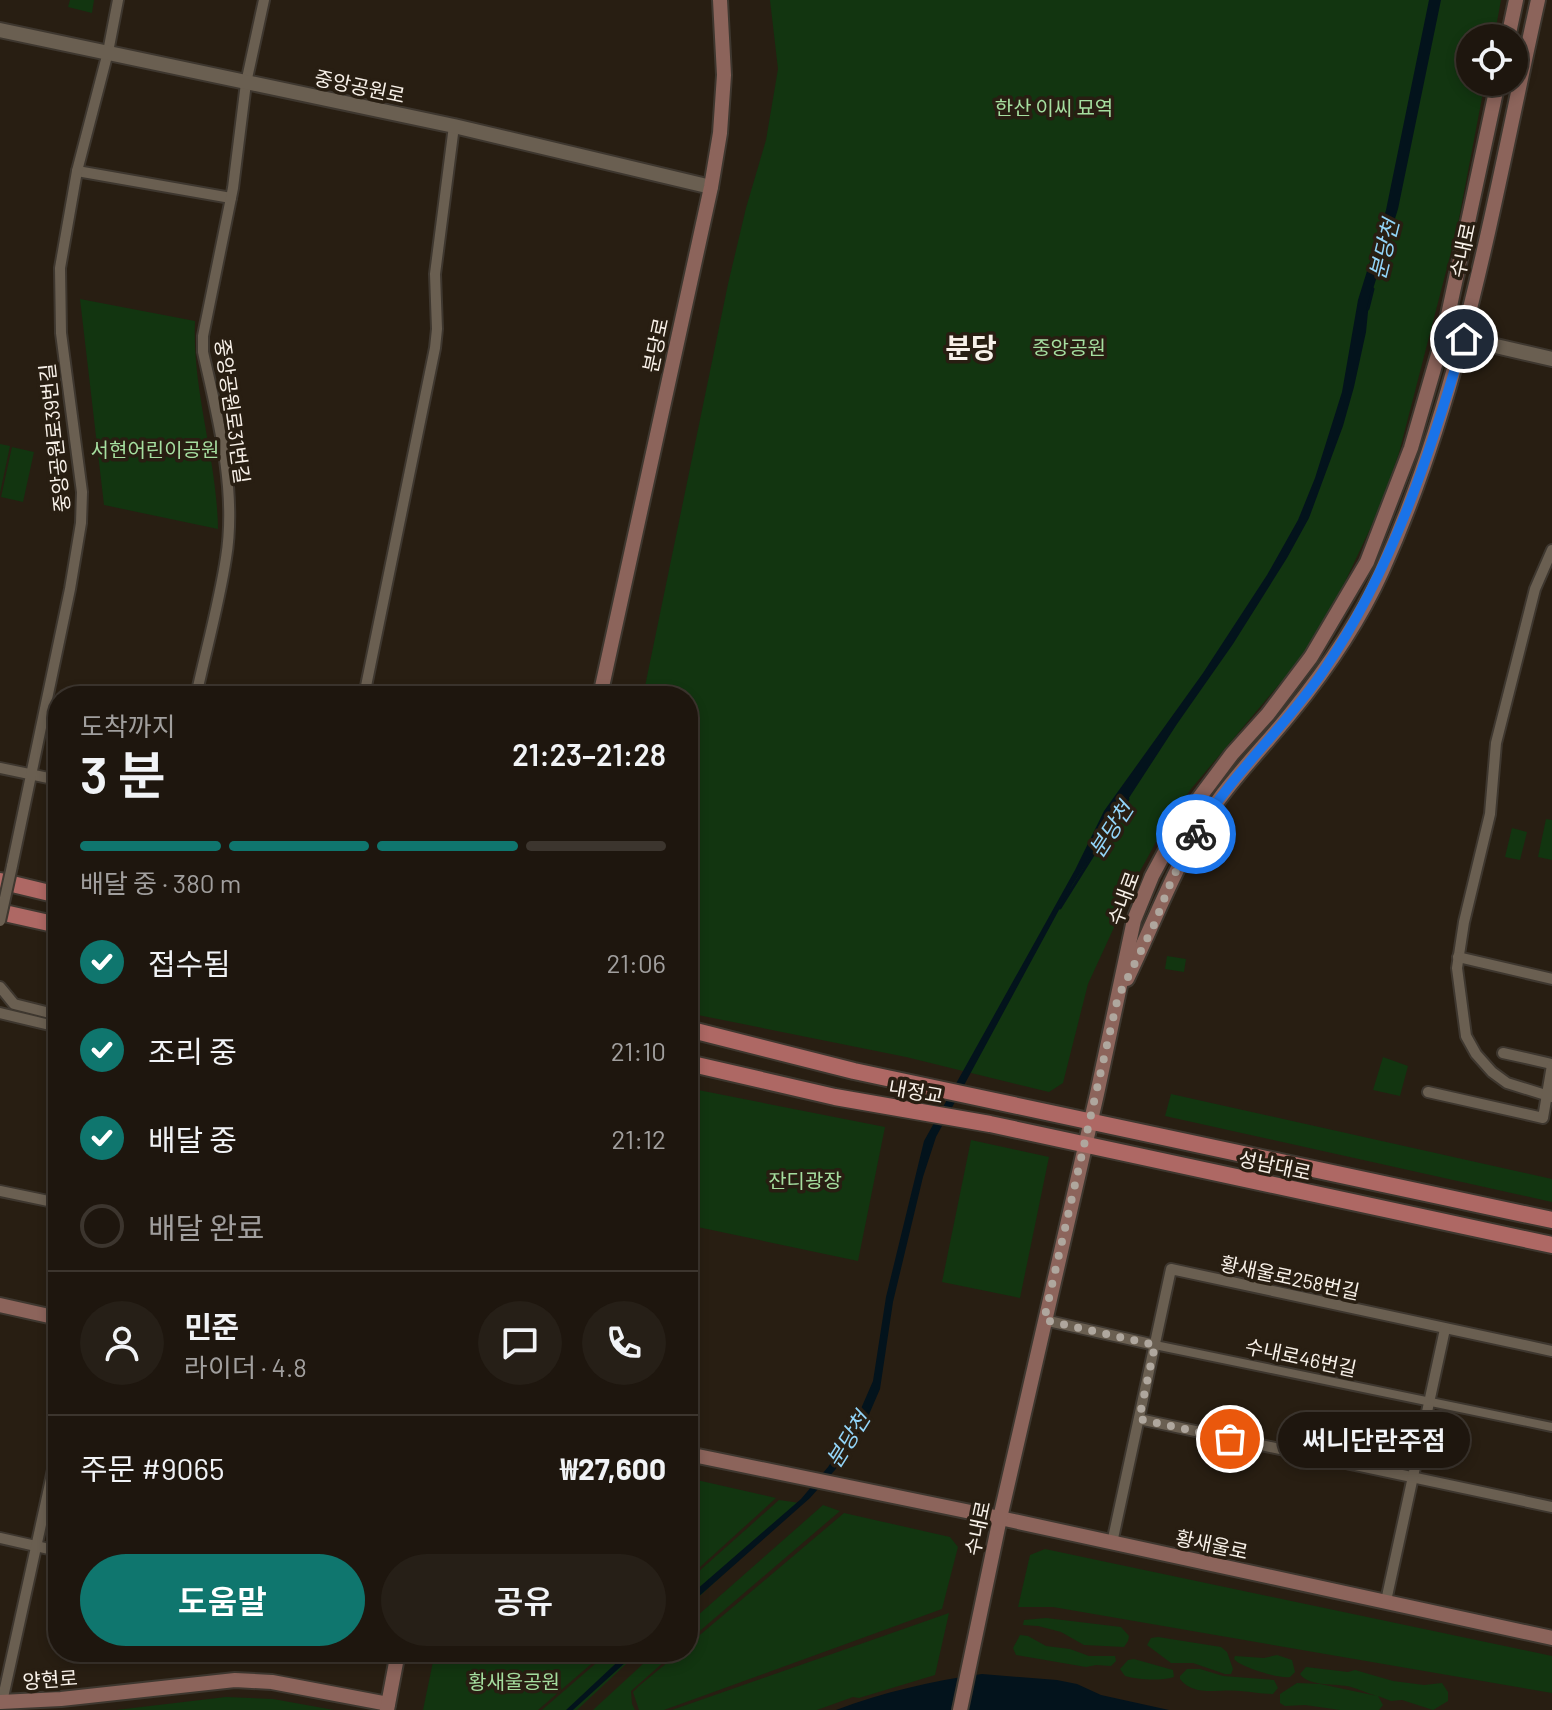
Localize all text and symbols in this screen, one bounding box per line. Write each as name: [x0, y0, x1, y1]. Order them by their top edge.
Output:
map controls: [1456, 24, 1528, 96]
button: locate: [1456, 24, 1528, 96]
street label: 중앙공원로: [313, 65, 407, 107]
park label: 한산 이씨 묘역: [995, 95, 1113, 119]
water label: 분당천: [1363, 214, 1404, 282]
street label: 수내로: [1445, 221, 1479, 279]
pin: [1430, 305, 1498, 373]
street label: 분당로: [638, 316, 672, 374]
icon: home: [1442, 317, 1486, 361]
district label: 분당: [945, 330, 997, 364]
park label: 중앙공원: [1032, 335, 1106, 359]
street label: 중앙공원로31번길: [211, 337, 255, 485]
street label: 중앙공원로39번길: [34, 362, 74, 514]
park label: 서현어린이공원: [91, 437, 219, 461]
text: 도착까지: [80, 710, 176, 741]
text: 21:23–21:28: [512, 736, 666, 772]
text: 3 분: [80, 742, 166, 804]
water label: 분당천: [1083, 794, 1139, 862]
courier: [1156, 794, 1236, 874]
icon: bike: [1174, 812, 1218, 856]
text: 배달 중 · 380 m: [80, 867, 241, 898]
street label: 수내로: [1102, 868, 1144, 928]
icon: check: [80, 940, 124, 984]
text: 접수됨: [148, 945, 231, 981]
text: 21:06: [606, 947, 666, 978]
icon: check: [80, 1028, 124, 1072]
text: 조리 중: [148, 1033, 237, 1069]
text: 21:10: [611, 1035, 666, 1066]
street label: 내정교: [887, 1074, 945, 1108]
icon: check: [80, 1116, 124, 1160]
text: 배달 중: [148, 1121, 237, 1157]
text: 21:12: [611, 1123, 666, 1154]
street label: 성남대로: [1237, 1146, 1313, 1184]
park label: 잔디광장: [768, 1168, 842, 1192]
text: 배달 완료: [148, 1209, 264, 1245]
street label: 황새울로258번길: [1218, 1251, 1362, 1303]
button: person: [80, 1301, 164, 1385]
button: chat: [478, 1301, 562, 1385]
button: phone: [582, 1301, 666, 1385]
text: 민준: [184, 1308, 239, 1344]
street label: 수내로46번길: [1243, 1333, 1359, 1381]
text: 라이더 · 4.8: [184, 1351, 307, 1382]
water label: 분당천: [820, 1404, 876, 1472]
pin: [1196, 1405, 1264, 1473]
callout: 써니단란주점: [1278, 1411, 1470, 1467]
icon: bag: [1208, 1417, 1252, 1461]
text: 써니단란주점: [1302, 1424, 1446, 1455]
text: 주문 #9065: [80, 1450, 224, 1486]
text: ₩27,600: [560, 1450, 666, 1486]
street label: 수내로: [960, 1499, 994, 1557]
street label: 황새울로: [1174, 1525, 1250, 1563]
button: 도움말: [80, 1554, 365, 1646]
button: 공유: [381, 1554, 666, 1646]
street label: 양현로: [22, 1665, 78, 1693]
park label: 황새울공원: [468, 1669, 560, 1693]

